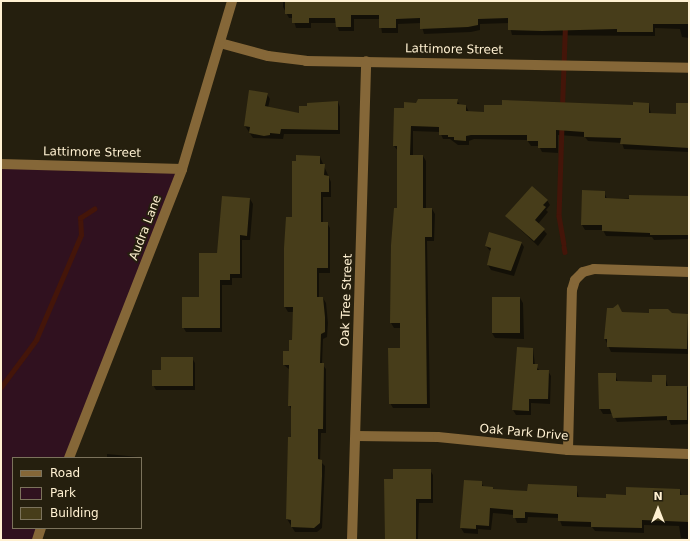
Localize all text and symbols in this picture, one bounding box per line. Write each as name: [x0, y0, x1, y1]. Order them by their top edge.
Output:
street label: Lattimore Street: [405, 42, 503, 58]
street label: Lattimore Street: [43, 145, 141, 161]
street label: Audra Lane: [127, 193, 165, 263]
street label: Oak Tree Street: [338, 253, 356, 347]
street label: Oak Park Drive: [479, 422, 569, 444]
legend: [12, 457, 142, 529]
text: Road: [50, 466, 80, 480]
text: Park: [50, 486, 76, 500]
north arrow: [638, 489, 678, 529]
text: N: [653, 490, 663, 503]
text: Building: [50, 506, 99, 520]

